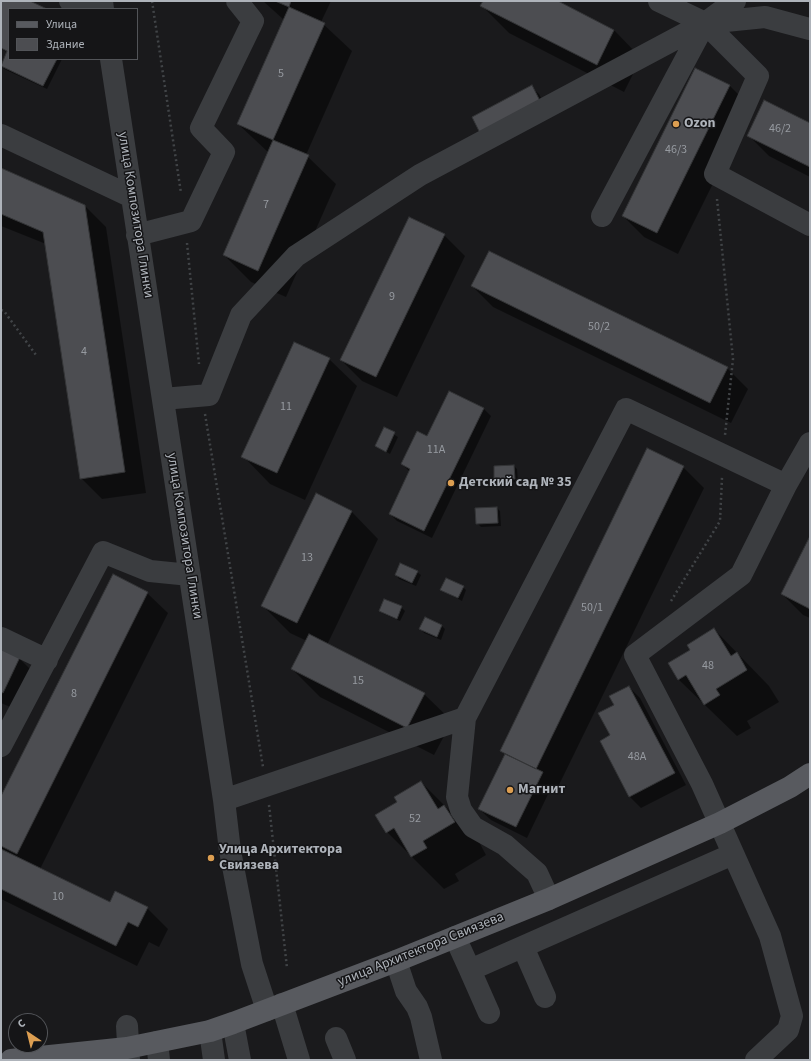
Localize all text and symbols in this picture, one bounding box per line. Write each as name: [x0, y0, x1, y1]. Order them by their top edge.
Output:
legend: [8, 8, 138, 60]
text: Улица: [46, 16, 77, 33]
text: Здание: [46, 36, 85, 53]
house number: 5: [278, 67, 284, 81]
place label: Ozon: [684, 116, 715, 132]
marker: Ozon: [671, 119, 681, 129]
house number: 46/2: [769, 122, 791, 136]
street label: улица Композитора Глинки: [114, 131, 156, 299]
house number: 46/3: [665, 143, 687, 157]
house number: 7: [263, 198, 269, 212]
house number: 9: [389, 290, 395, 304]
house number: 50/2: [588, 320, 610, 334]
house number: 4: [81, 345, 87, 359]
house number: 11: [280, 400, 292, 414]
house number: 11А: [427, 443, 445, 457]
street label: улица Композитора Глинки: [163, 452, 205, 620]
place label: Детский сад № 35: [459, 475, 572, 491]
marker: Детский сад № 35: [446, 478, 456, 488]
house number: 13: [301, 551, 313, 565]
house number: 50/1: [581, 601, 603, 615]
house number: 48: [702, 659, 714, 673]
house number: 15: [352, 674, 364, 688]
house number: 8: [71, 687, 77, 701]
house number: 48А: [628, 750, 646, 764]
place label: Магнит: [518, 782, 565, 798]
marker: Магнит: [505, 785, 515, 795]
house number: 52: [409, 812, 421, 826]
place label: Улица Архитектора Свиязева: [219, 842, 342, 874]
marker: Улица Архитектора Свиязева: [206, 853, 216, 863]
house number: 10: [52, 890, 64, 904]
street label: улица Архитектора Свиязева: [335, 909, 507, 991]
north arrow: [8, 1013, 48, 1053]
text: С: [14, 1016, 28, 1032]

